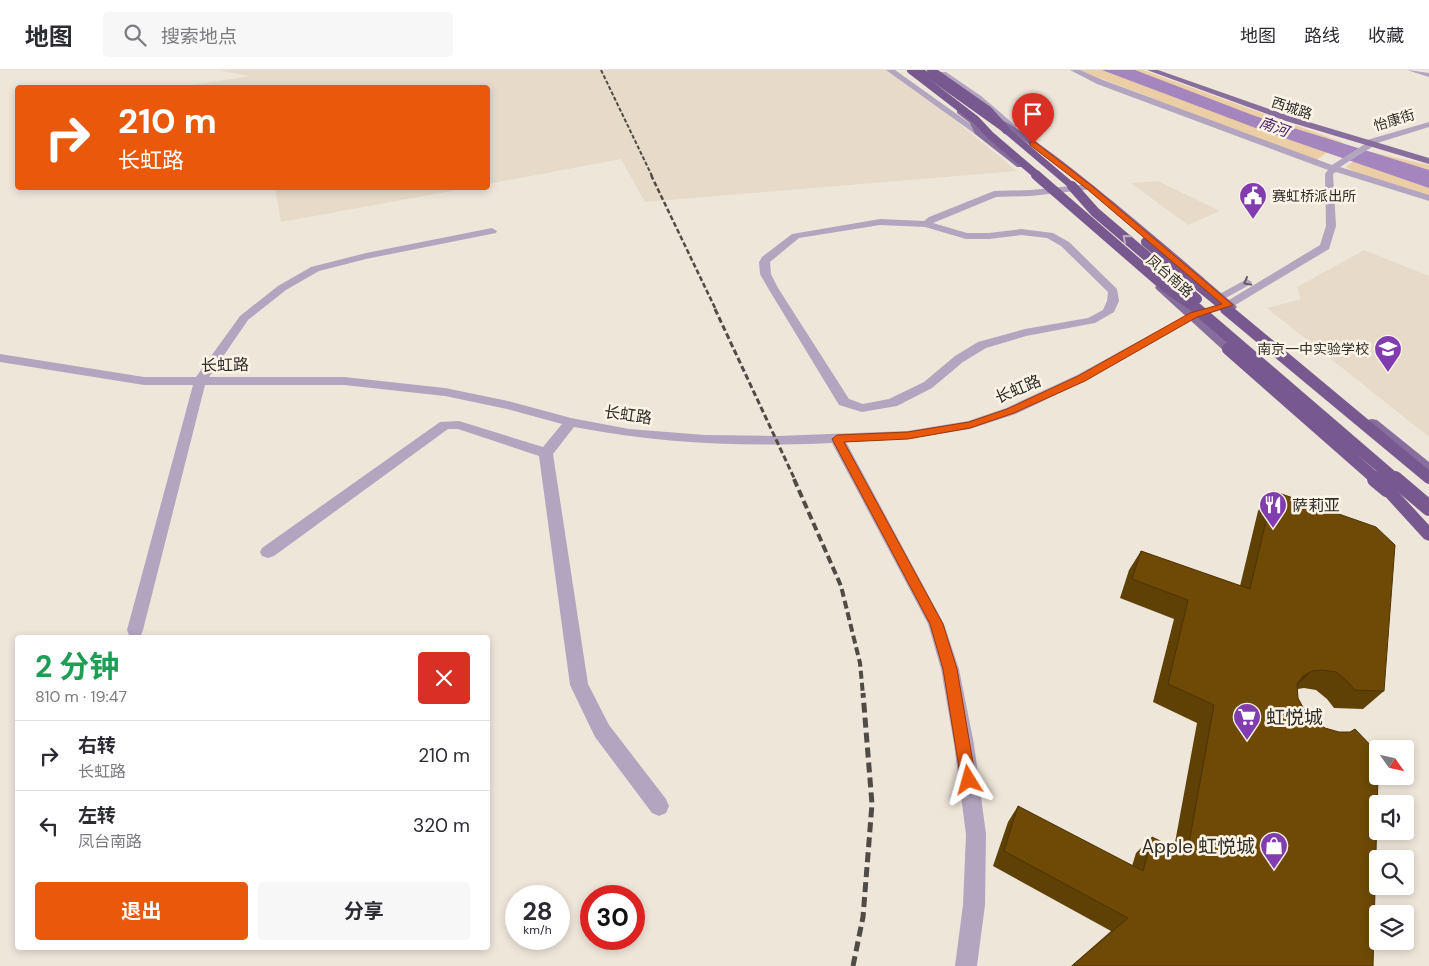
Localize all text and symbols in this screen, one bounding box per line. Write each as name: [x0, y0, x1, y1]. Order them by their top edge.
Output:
search box: [103, 12, 453, 57]
text: 地图: [25, 21, 73, 52]
icon: search: [121, 21, 149, 49]
text: 搜索地点: [161, 24, 237, 49]
text: 地图: [1240, 24, 1276, 48]
text: 路线: [1304, 24, 1340, 48]
text: 收藏: [1368, 24, 1404, 48]
pin: [1012, 93, 1054, 144]
street label: 西城路: [1269, 93, 1315, 123]
text: 210 m: [118, 98, 217, 144]
icon: arrive: [1019, 100, 1047, 128]
icon: right: [35, 105, 100, 170]
street label: 怡康街: [1371, 105, 1417, 135]
water label: 南河: [1256, 112, 1294, 143]
text: 长虹路: [118, 146, 184, 175]
public building icon: 赛虹桥派出所: [1238, 181, 1268, 220]
place label: 赛虹桥派出所: [1272, 187, 1356, 205]
one-way arrow: [1123, 235, 1132, 243]
street label: 凤台南路: [1143, 251, 1197, 301]
one-way arrow: [1244, 276, 1253, 286]
school or university icon: 南京一中实验学校: [1373, 334, 1403, 373]
place label: 南京一中实验学校: [1257, 340, 1369, 358]
street label: 长虹路: [201, 354, 249, 376]
street label: 长虹路: [992, 370, 1044, 408]
street label: 长虹路: [603, 401, 653, 429]
restaurant icon: 萨莉亚: [1258, 490, 1288, 529]
place label: 萨莉亚: [1292, 495, 1340, 516]
text: 2 分钟: [35, 647, 119, 686]
button: close: [418, 652, 470, 704]
text: 810 m · 19:47: [35, 686, 127, 707]
supermarket icon: 虹悦城: [1232, 702, 1262, 741]
place label: 虹悦城: [1266, 705, 1323, 730]
text: 右转: [78, 733, 116, 758]
north arrow: [1369, 740, 1414, 785]
map controls: [1369, 740, 1414, 950]
icon: right: [35, 742, 63, 770]
text: 210 m: [418, 743, 470, 768]
position arrow: [942, 753, 994, 805]
text: 长虹路: [78, 761, 126, 782]
button: sound: [1369, 795, 1414, 840]
text: 左转: [78, 803, 116, 828]
icon: left: [35, 812, 63, 840]
text: 320 m: [413, 813, 470, 838]
text: 凤台南路: [78, 831, 142, 852]
shop icon: Apple 虹悦城: [1259, 831, 1289, 870]
place label: Apple 虹悦城: [1142, 834, 1255, 859]
button: search: [1369, 850, 1414, 895]
button: 退出: [35, 882, 248, 940]
button: 分享: [258, 882, 470, 940]
speed limit sign: 30: [580, 885, 645, 950]
text: 28: [522, 895, 553, 928]
button: layers: [1369, 905, 1414, 950]
text: km/h: [523, 922, 552, 938]

